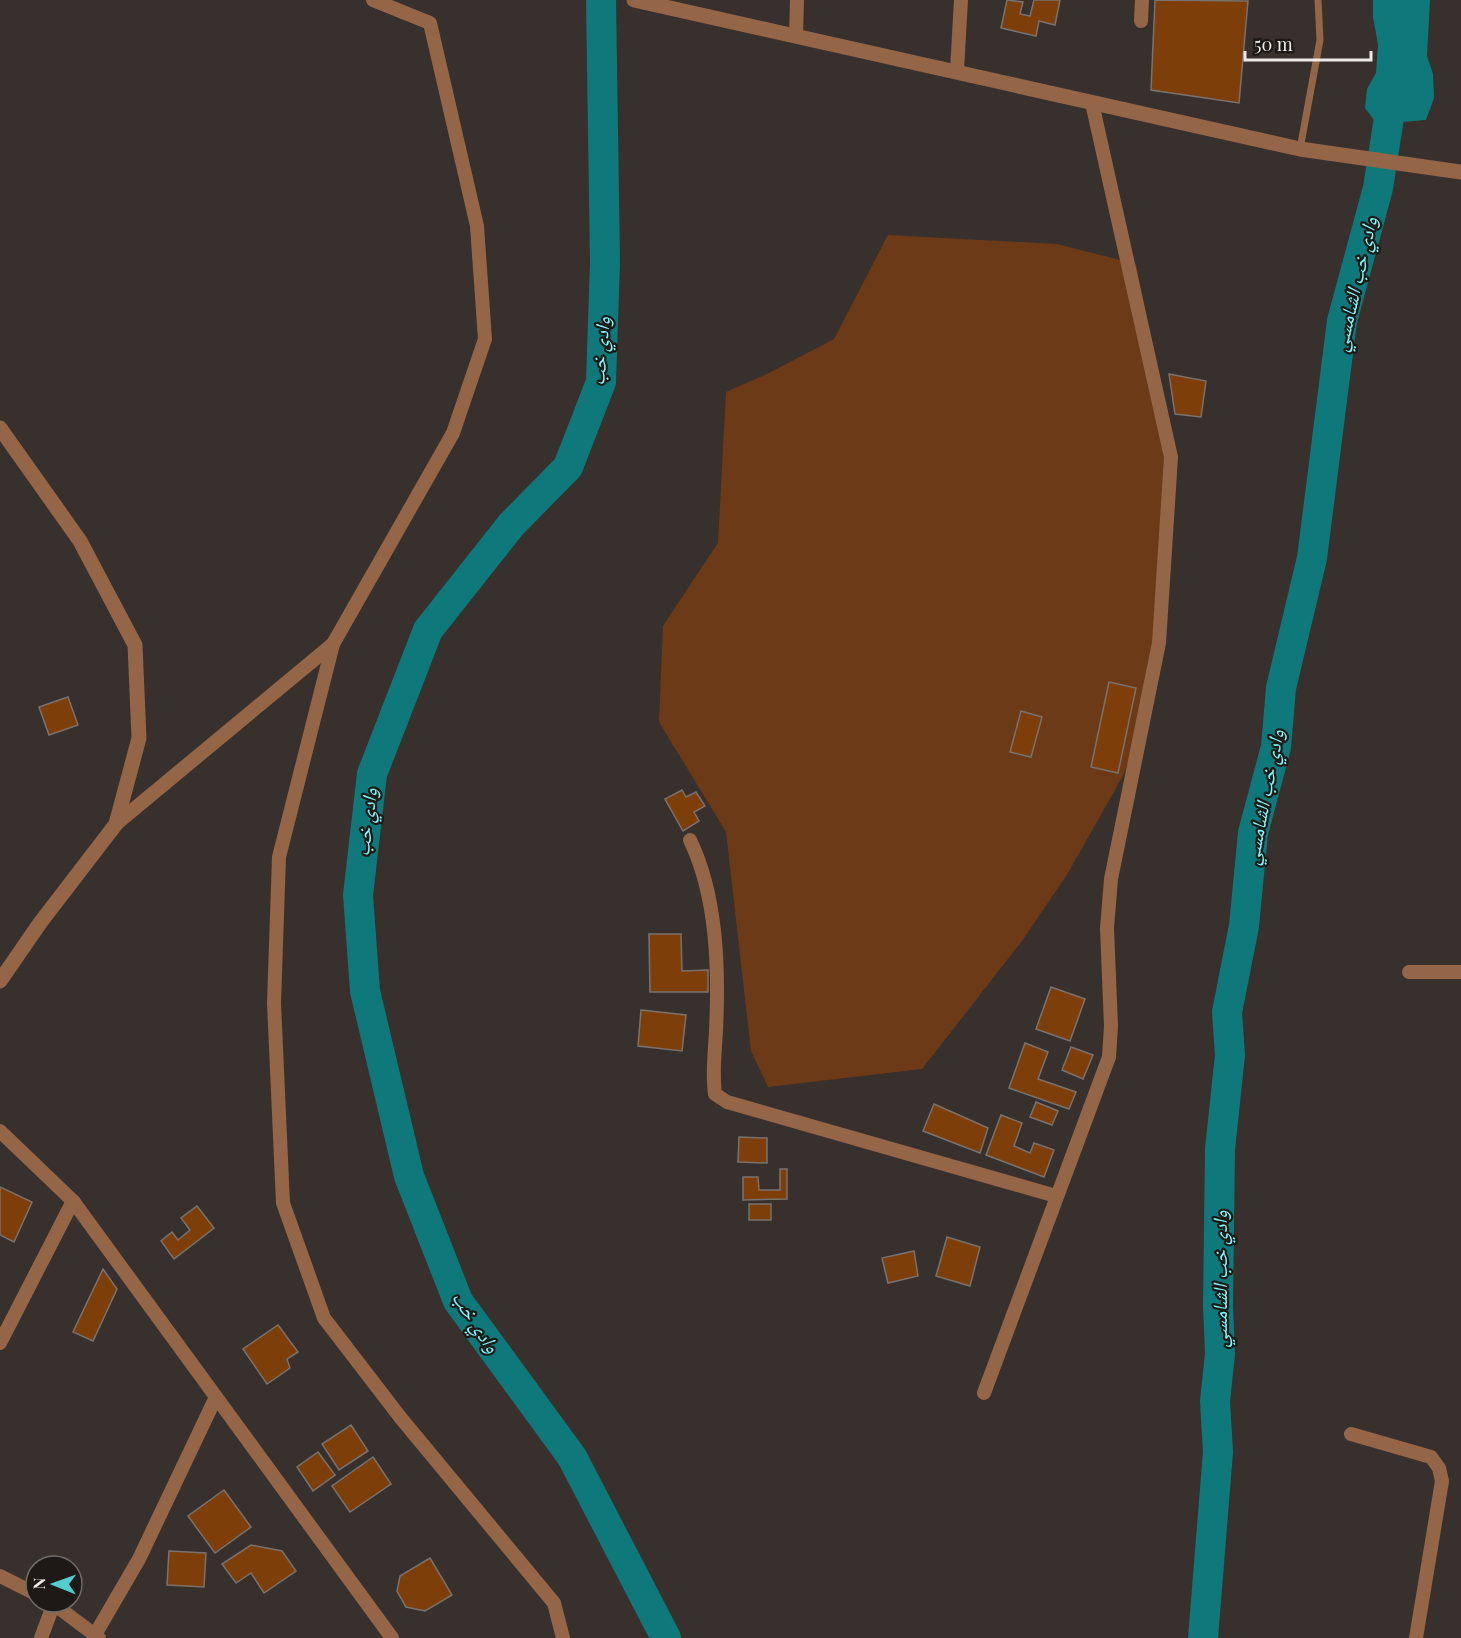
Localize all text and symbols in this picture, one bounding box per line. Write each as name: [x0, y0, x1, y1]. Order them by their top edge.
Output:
scale bar: [1245, 24, 1371, 62]
text: 50 m: [1254, 32, 1293, 56]
water label: وادي خب الشامسي: [1325, 214, 1386, 355]
water label: وادي خب: [582, 315, 619, 387]
water label: وادي خب الشامسي: [1236, 727, 1293, 868]
water label: وادي خب: [347, 786, 386, 858]
water label: وادي خب الشامسي: [1205, 1210, 1236, 1348]
water label: وادي خب: [444, 1285, 507, 1360]
north arrow: [24, 1554, 84, 1614]
text: N: [28, 1577, 49, 1590]

